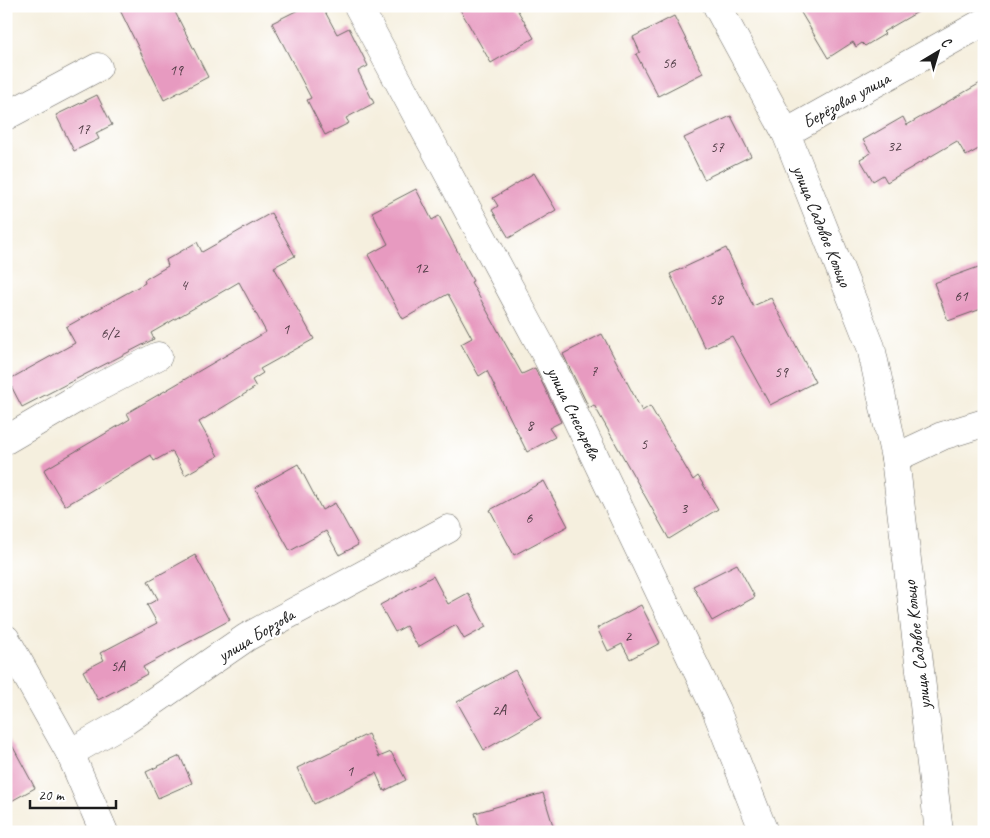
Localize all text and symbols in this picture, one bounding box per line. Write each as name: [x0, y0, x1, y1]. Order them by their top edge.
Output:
north arrow: [912, 28, 962, 78]
text: С: [938, 33, 955, 52]
house number: 56: [662, 54, 677, 73]
house number: 19: [169, 61, 184, 80]
street label: Берёзовая улица: [798, 66, 895, 134]
house number: 17: [76, 120, 91, 139]
house number: 32: [887, 137, 902, 156]
house number: 57: [710, 138, 725, 157]
street label: улица Садовое Кольцо: [787, 161, 857, 292]
house number: 12: [414, 259, 429, 278]
house number: 4: [181, 276, 189, 295]
house number: 61: [954, 287, 969, 306]
house number: 58: [709, 290, 724, 309]
house number: 1: [283, 320, 291, 339]
house number: 6/2: [101, 324, 120, 343]
street label: улица Снесарева: [542, 362, 606, 464]
house number: 7: [591, 362, 599, 381]
house number: 59: [774, 363, 789, 382]
house number: 8: [527, 416, 535, 435]
house number: 5: [641, 435, 649, 454]
house number: 3: [681, 499, 689, 518]
house number: 6: [526, 509, 534, 528]
street label: улица Садовое Кольцо: [898, 578, 936, 712]
street label: улица Борзова: [213, 603, 300, 668]
house number: 2: [625, 627, 633, 646]
house number: 5А: [111, 657, 127, 676]
house number: 2А: [492, 701, 508, 720]
house number: 1: [347, 762, 355, 781]
scale bar: [30, 778, 116, 810]
text: 20 m: [38, 786, 65, 805]

